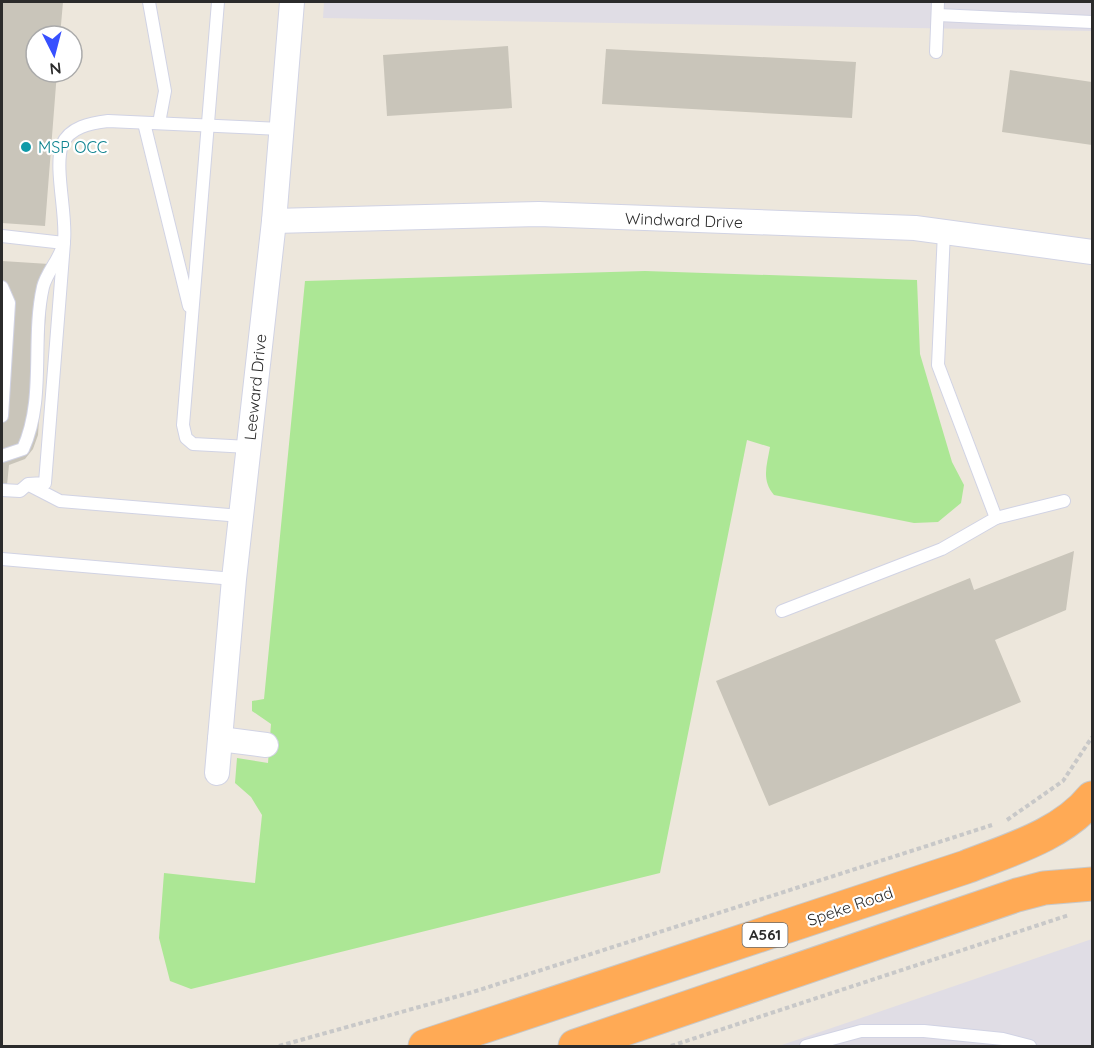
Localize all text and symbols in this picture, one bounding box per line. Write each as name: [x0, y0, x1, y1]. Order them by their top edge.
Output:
north arrow: [24, 24, 84, 84]
text: N: [49, 58, 62, 79]
place label: MSP OCC: [38, 137, 107, 157]
marker: MSP OCC: [19, 140, 33, 154]
street label: Windward Drive: [625, 208, 743, 232]
street label: Leeward Drive: [239, 333, 271, 441]
street label: Speke Road: [805, 882, 895, 930]
road number: A561: [742, 923, 788, 947]

